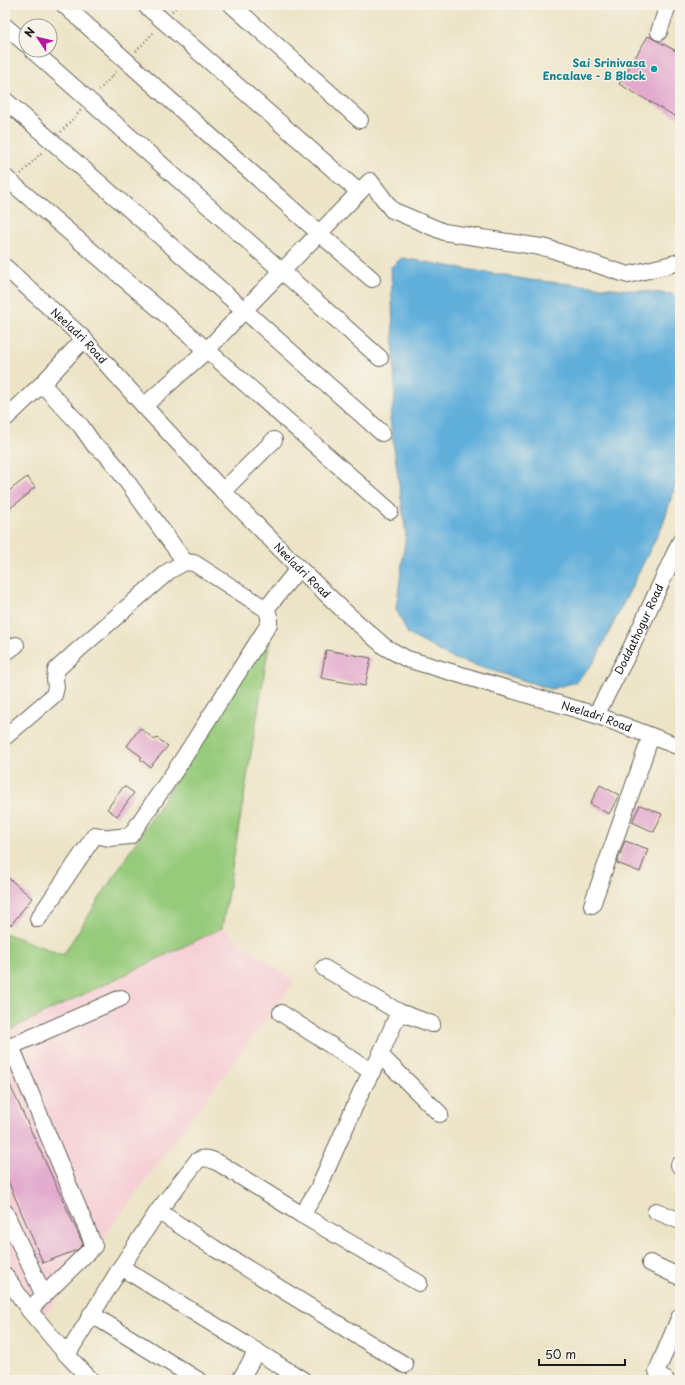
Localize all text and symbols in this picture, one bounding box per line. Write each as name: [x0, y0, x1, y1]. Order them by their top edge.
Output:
north arrow: [18, 18, 58, 58]
text: N: [20, 23, 39, 40]
place label: Sai Srinivasa Encalave - B Block: [543, 54, 647, 84]
marker: Sai Srinivasa Encalave - B Block: [649, 64, 659, 74]
street label: Neeladri Road: [47, 304, 111, 367]
street label: Neeladri Road: [270, 538, 335, 602]
street label: Doddathogur Road: [610, 581, 668, 677]
street label: Neeladri Road: [559, 696, 635, 736]
scale bar: [539, 1341, 625, 1367]
text: 50 m: [545, 1345, 576, 1363]

